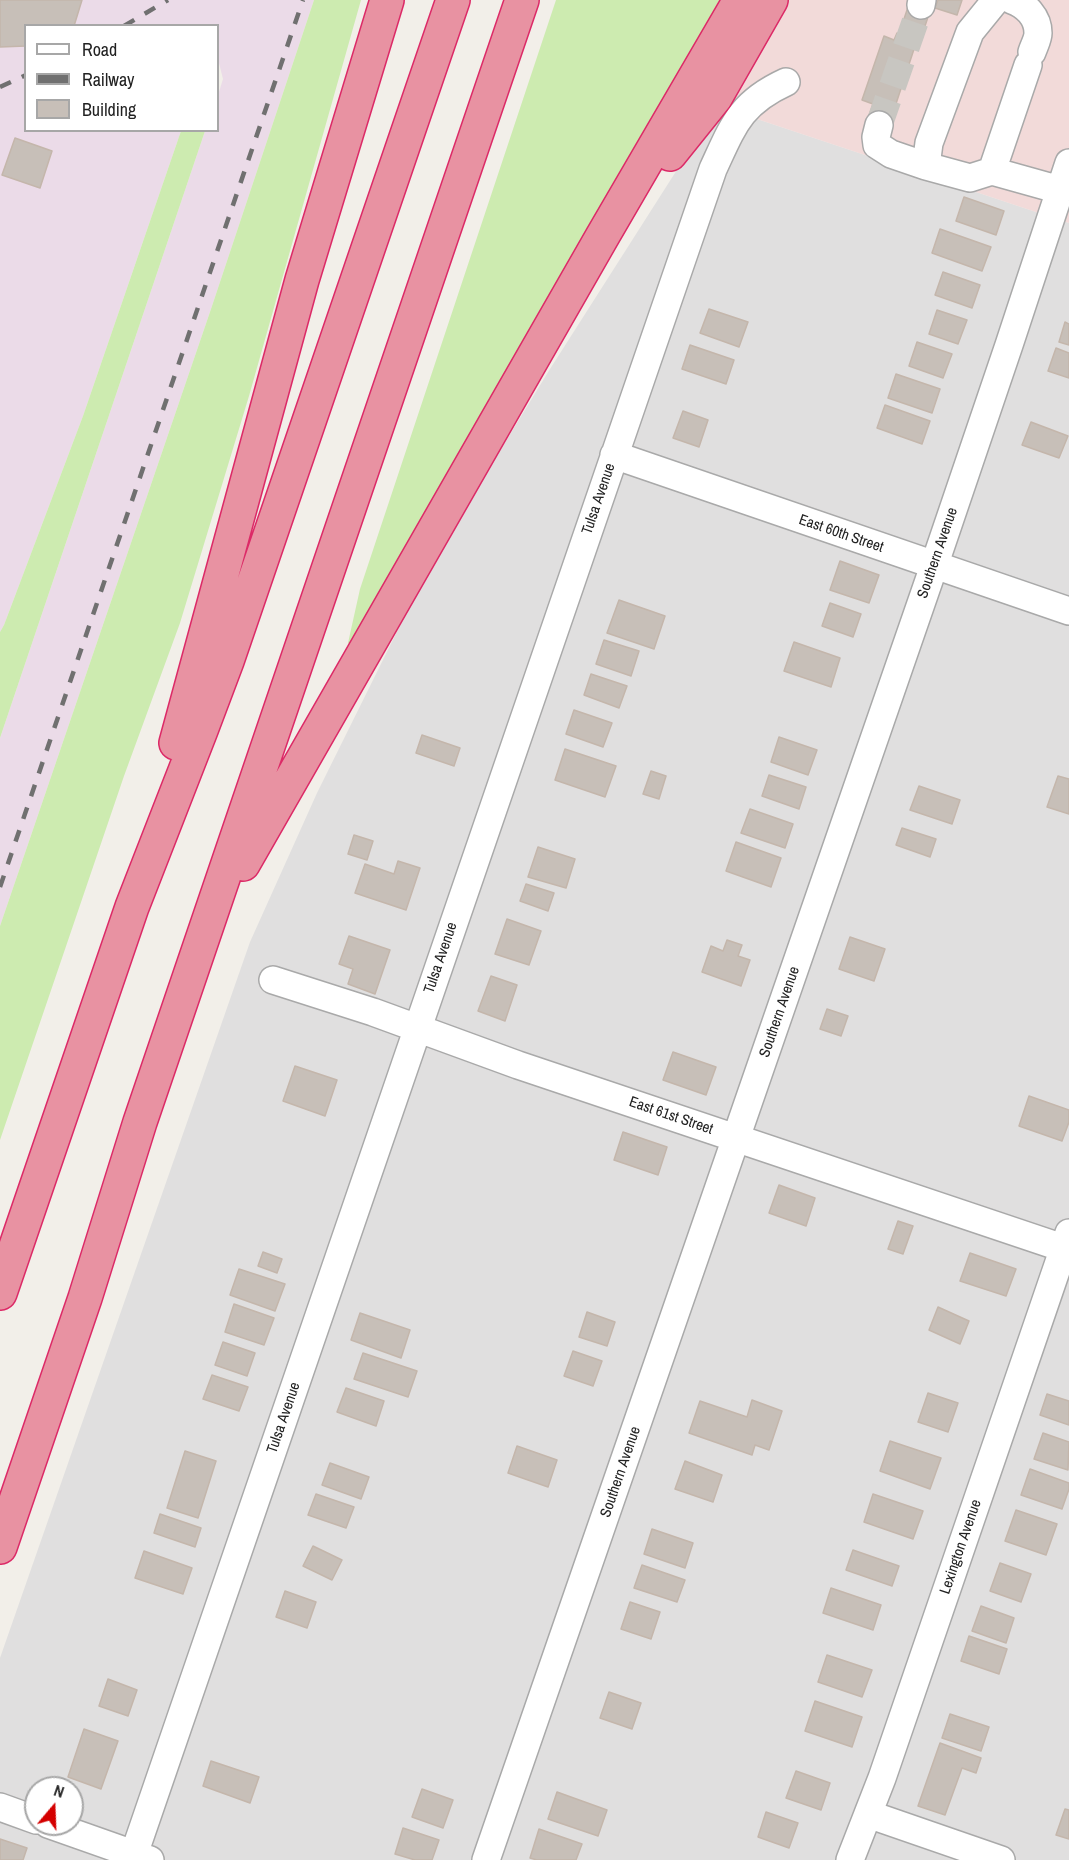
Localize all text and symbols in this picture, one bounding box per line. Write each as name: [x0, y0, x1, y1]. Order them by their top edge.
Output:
legend: [24, 24, 219, 132]
text: Road: [82, 37, 117, 62]
text: Railway: [82, 67, 135, 92]
text: Building: [82, 97, 136, 122]
street label: Tulsa Avenue: [578, 461, 620, 537]
street label: Southern Avenue: [914, 505, 962, 601]
street label: East 60th Street: [796, 511, 886, 557]
street label: Tulsa Avenue: [420, 920, 462, 996]
street label: Southern Avenue: [756, 964, 804, 1060]
street label: East 61st Street: [627, 1093, 715, 1139]
street label: Tulsa Avenue: [263, 1380, 305, 1456]
street label: Southern Avenue: [597, 1424, 645, 1520]
street label: Lexington Avenue: [936, 1497, 986, 1597]
north arrow: [24, 1776, 84, 1836]
text: N: [51, 1779, 67, 1803]

